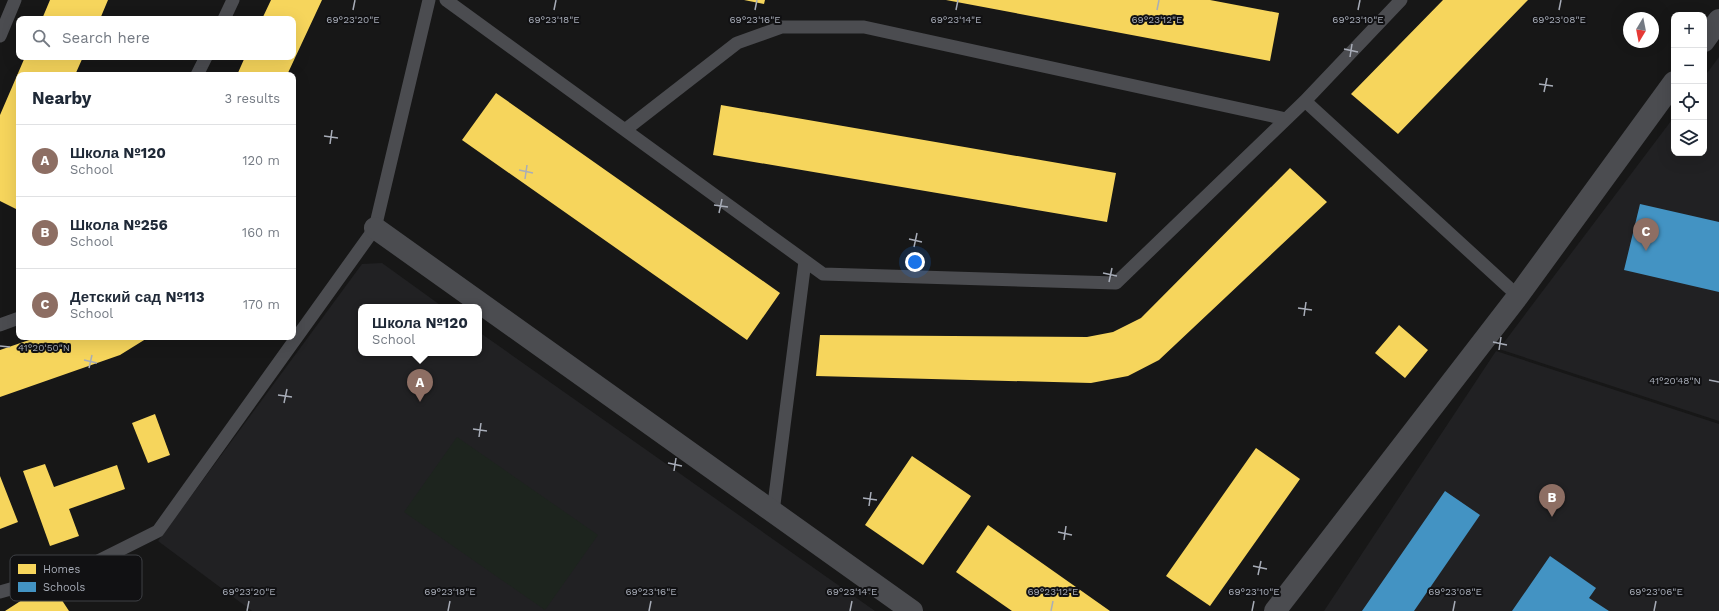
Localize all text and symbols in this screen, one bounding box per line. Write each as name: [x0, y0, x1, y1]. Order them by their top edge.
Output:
north arrow: [1623, 12, 1659, 48]
map controls: [1671, 12, 1707, 156]
button: +: [1671, 12, 1707, 48]
text: 69°23'20"E: [326, 14, 380, 25]
text: 69°23'18"E: [528, 14, 580, 25]
text: 69°23'16"E: [729, 14, 781, 25]
text: 69°23'14"E: [931, 14, 981, 25]
text: 69°23'12"E: [1132, 14, 1183, 25]
text: 69°23'10"E: [1332, 14, 1384, 25]
text: 69°23'08"E: [1532, 14, 1586, 25]
search box: [16, 16, 296, 60]
icon: search: [30, 27, 52, 49]
text: Search here: [62, 29, 150, 47]
button: −: [1671, 48, 1707, 84]
button: locate: [1671, 84, 1707, 120]
text: Nearby: [32, 88, 91, 108]
text: 3 results: [225, 91, 280, 106]
button: layers: [1671, 120, 1707, 156]
text: Школа №120: [70, 144, 166, 162]
text: A: [41, 153, 49, 168]
text: 120 m: [242, 153, 280, 168]
text: School: [70, 162, 113, 177]
text: Школа №256: [70, 216, 168, 234]
pin: C: [1633, 218, 1659, 251]
text: B: [41, 225, 49, 240]
text: 160 m: [242, 225, 280, 240]
text: School: [70, 234, 113, 249]
your location: [905, 252, 925, 272]
text: Детский сад №113: [70, 288, 205, 306]
text: C: [41, 297, 49, 312]
text: 170 m: [243, 297, 280, 312]
popup: [358, 304, 482, 356]
text: School: [70, 306, 113, 321]
text: Школа №120: [372, 314, 468, 332]
text: School: [372, 332, 415, 347]
text: 41°20'50"N: [18, 342, 70, 353]
pin: A: [407, 369, 433, 402]
text: 41°20'48"N: [1649, 375, 1701, 386]
pin: B: [1539, 484, 1565, 517]
legend: [10, 555, 142, 601]
text: Homes: [43, 563, 80, 576]
text: Schools: [43, 581, 86, 594]
text: 69°23'20"E: [222, 586, 276, 597]
text: 69°23'18"E: [424, 586, 476, 597]
text: 69°23'16"E: [625, 586, 677, 597]
text: 69°23'14"E: [827, 586, 877, 597]
text: 69°23'12"E: [1028, 586, 1079, 597]
text: 69°23'10"E: [1228, 586, 1280, 597]
text: 69°23'08"E: [1428, 586, 1482, 597]
text: 69°23'06"E: [1629, 586, 1683, 597]

